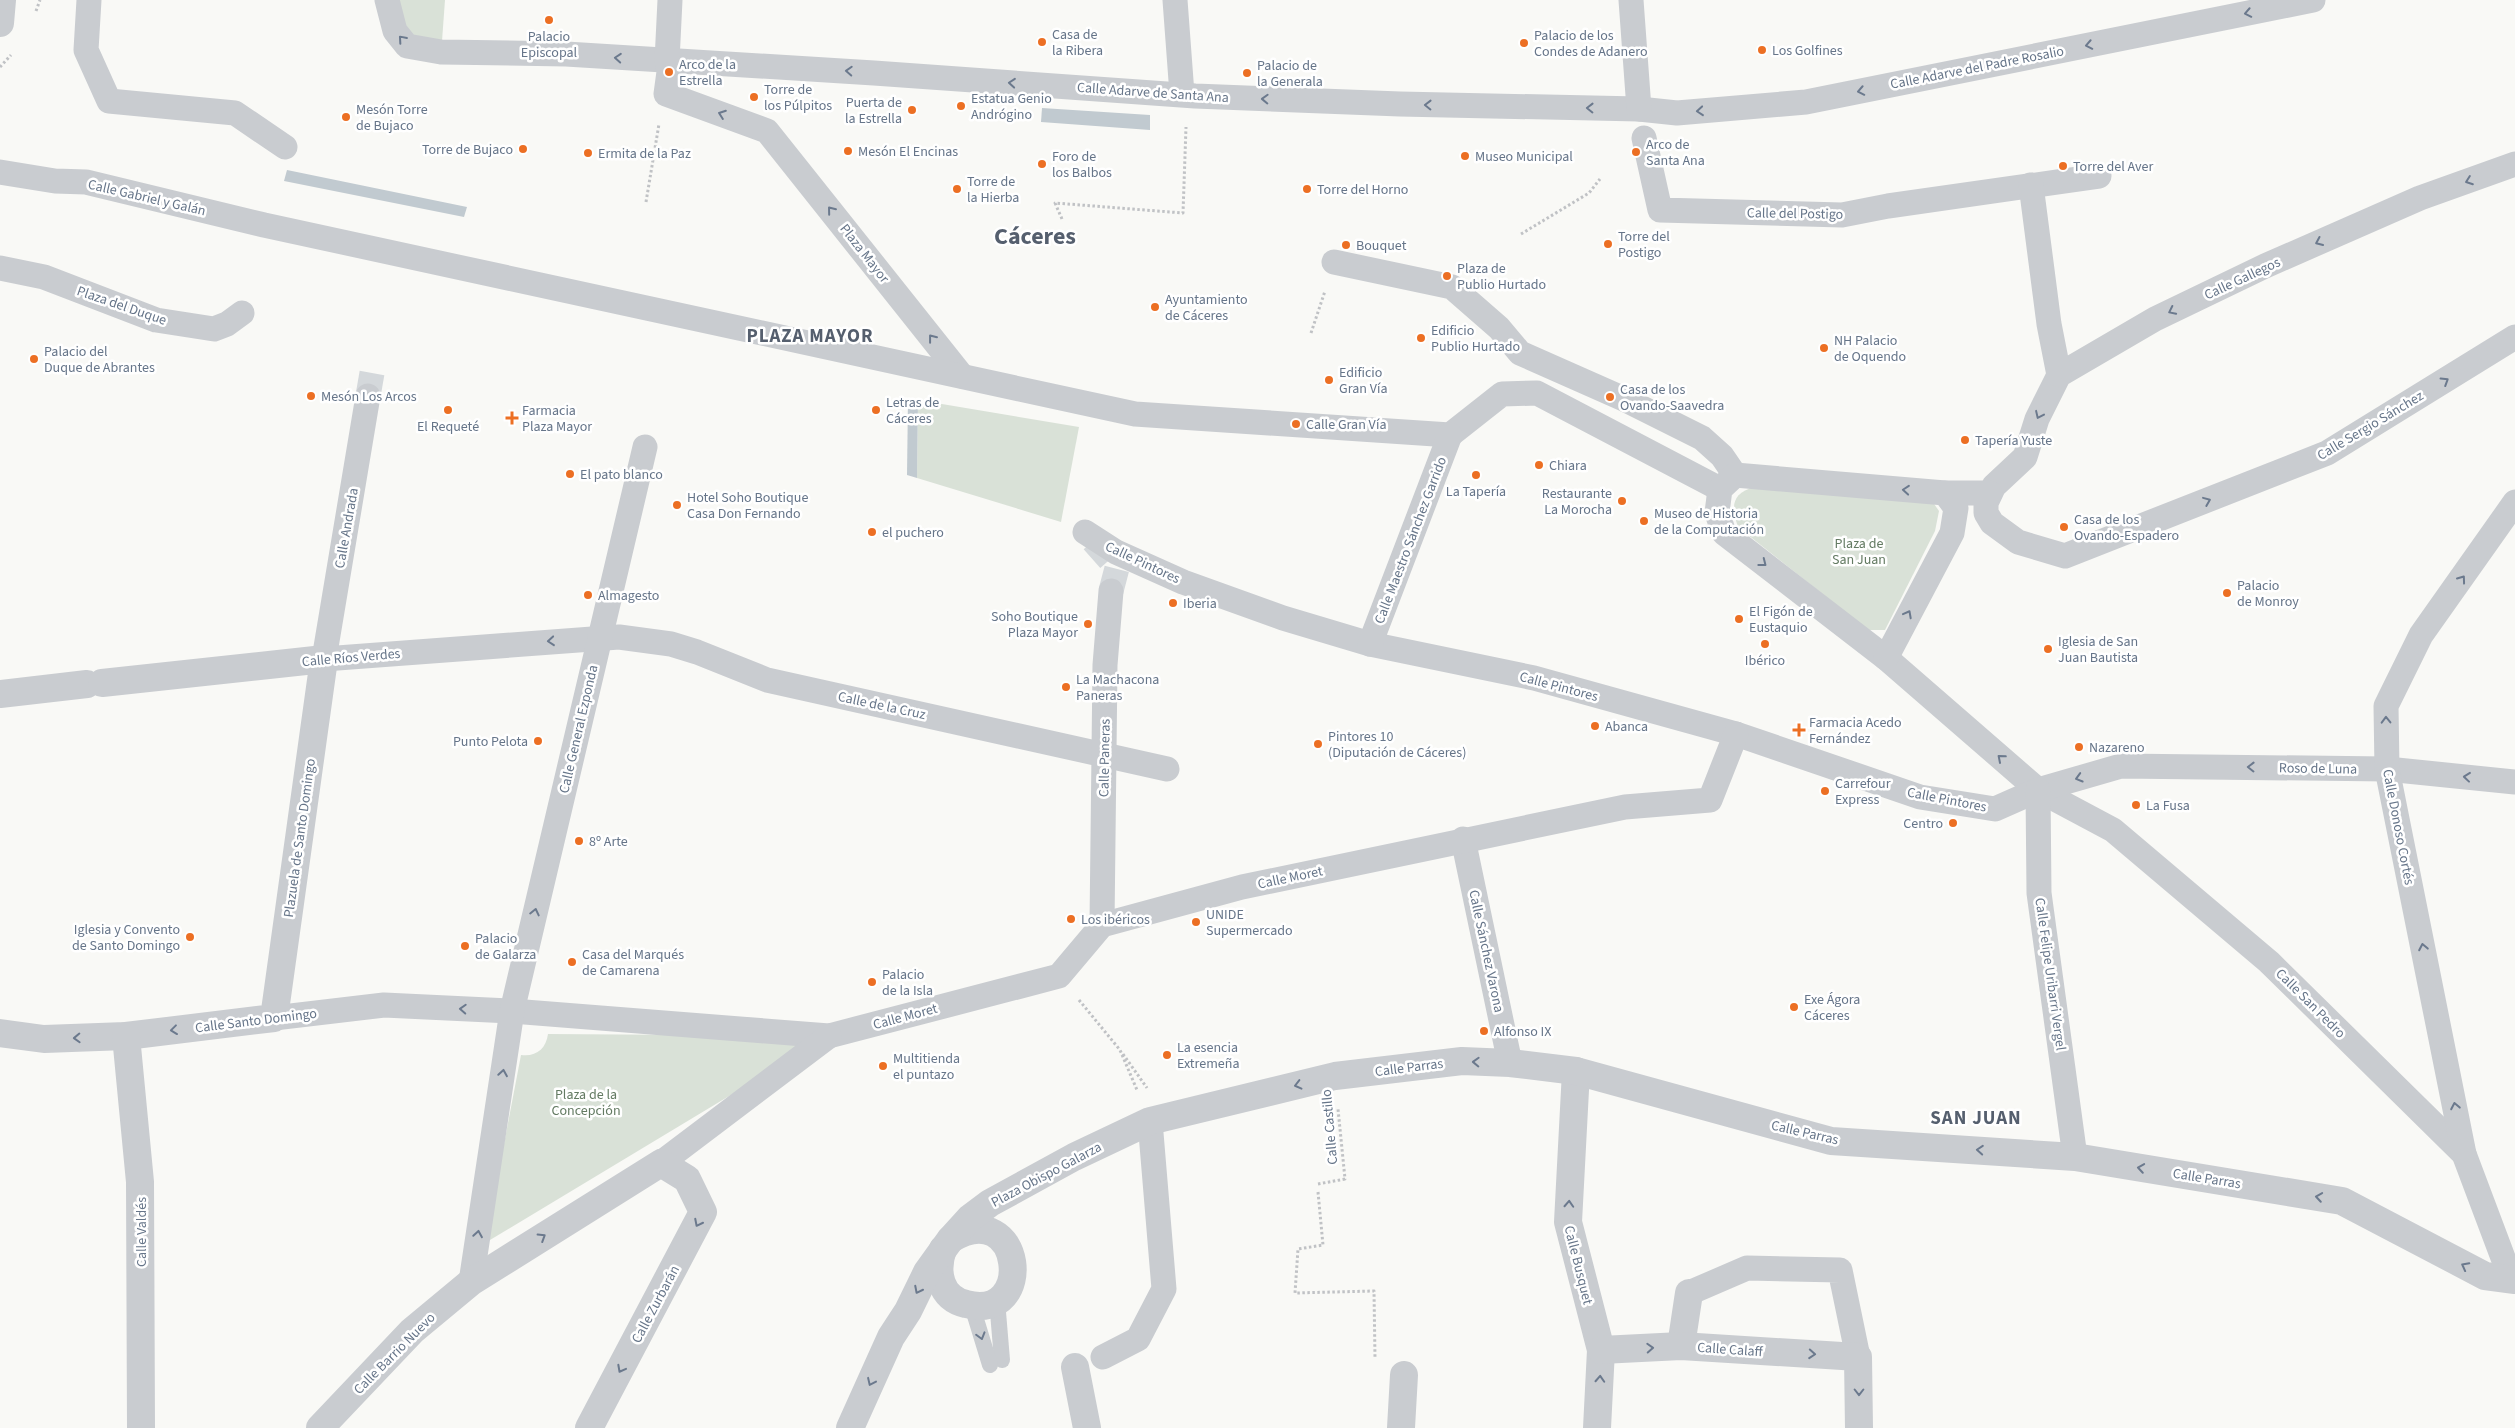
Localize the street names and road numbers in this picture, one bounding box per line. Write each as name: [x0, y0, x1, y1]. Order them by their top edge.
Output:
street label: Calle Adarve del Padre Rosalio: [1889, 41, 2066, 95]
street label: Calle Adarve de Santa Ana: [1076, 78, 1230, 108]
street label: Calle Gabriel y Galán: [86, 175, 208, 221]
street label: Calle del Postigo: [1747, 203, 1843, 225]
street label: Plaza Mayor: [835, 220, 894, 288]
street label: Calle Gallegos: [2201, 252, 2284, 305]
street label: Plaza del Duque: [74, 281, 169, 331]
street label: Calle Sergio Sánchez: [2313, 386, 2428, 466]
street label: Calle Maestro Sánchez Garrido: [1370, 454, 1452, 627]
street label: Calle Andrada: [330, 486, 364, 570]
street label: Calle Pintores: [1102, 537, 1183, 589]
street label: Calle Ríos Verdes: [301, 644, 401, 672]
street label: Calle General Ezponda: [554, 663, 603, 795]
street label: Calle Pintores: [1517, 667, 1600, 707]
street label: Calle de la Cruz: [836, 687, 928, 725]
street label: Calle Paneras: [1094, 719, 1116, 797]
street label: Plazuela de Santo Domingo: [279, 757, 321, 919]
street label: Roso de Luna: [2279, 758, 2357, 780]
street label: Calle Donoso Cortés: [2377, 768, 2419, 887]
street label: Calle Pintores: [1905, 782, 1988, 818]
street label: Calle Moret: [1256, 861, 1325, 895]
street label: Calle Sánchez Varona: [1463, 888, 1509, 1014]
street label: Calle Felipe Uribarri Vergel: [2029, 896, 2071, 1052]
street label: Calle San Pedro: [2271, 964, 2350, 1043]
street label: Calle Moret: [871, 999, 940, 1035]
street label: Calle Santo Domingo: [194, 1004, 318, 1038]
street label: Calle Parras: [1374, 1054, 1445, 1082]
street label: Calle Castillo: [1317, 1088, 1343, 1165]
street label: Calle Parras: [1769, 1116, 1841, 1150]
street label: Plaza Obispo Galarza: [988, 1137, 1105, 1212]
street label: Calle Parras: [2171, 1164, 2242, 1194]
street label: Calle Valdés: [132, 1197, 152, 1267]
street label: Calle Busquet: [1559, 1224, 1598, 1307]
street label: Calle Zurbarán: [627, 1262, 685, 1347]
street label: Calle Barrio Nuevo: [349, 1308, 440, 1399]
street label: Calle Calaff: [1696, 1338, 1764, 1362]

